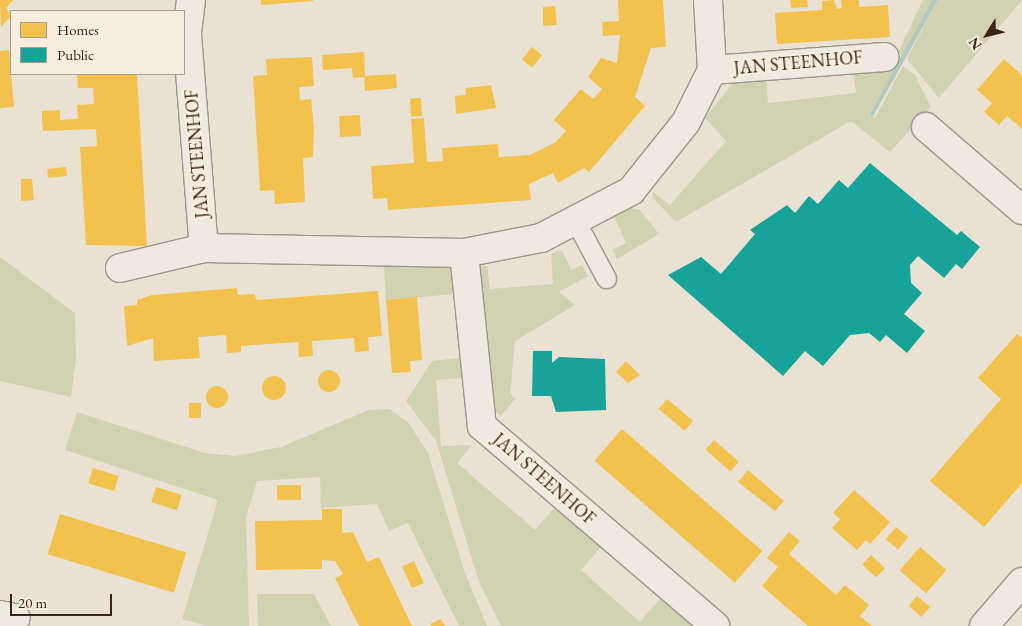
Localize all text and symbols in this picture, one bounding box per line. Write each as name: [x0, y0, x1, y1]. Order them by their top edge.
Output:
legend: [10, 10, 185, 75]
north arrow: [962, 10, 1012, 60]
text: Homes: [57, 20, 99, 39]
text: N: [964, 34, 985, 54]
text: Public: [57, 45, 94, 64]
street label: JAN STEENHOF: [733, 47, 863, 79]
street label: JAN STEENHOF: [181, 89, 213, 219]
street label: JAN STEENHOF: [488, 429, 600, 529]
scale bar: [12, 584, 115, 616]
text: 20 m: [18, 593, 47, 612]

